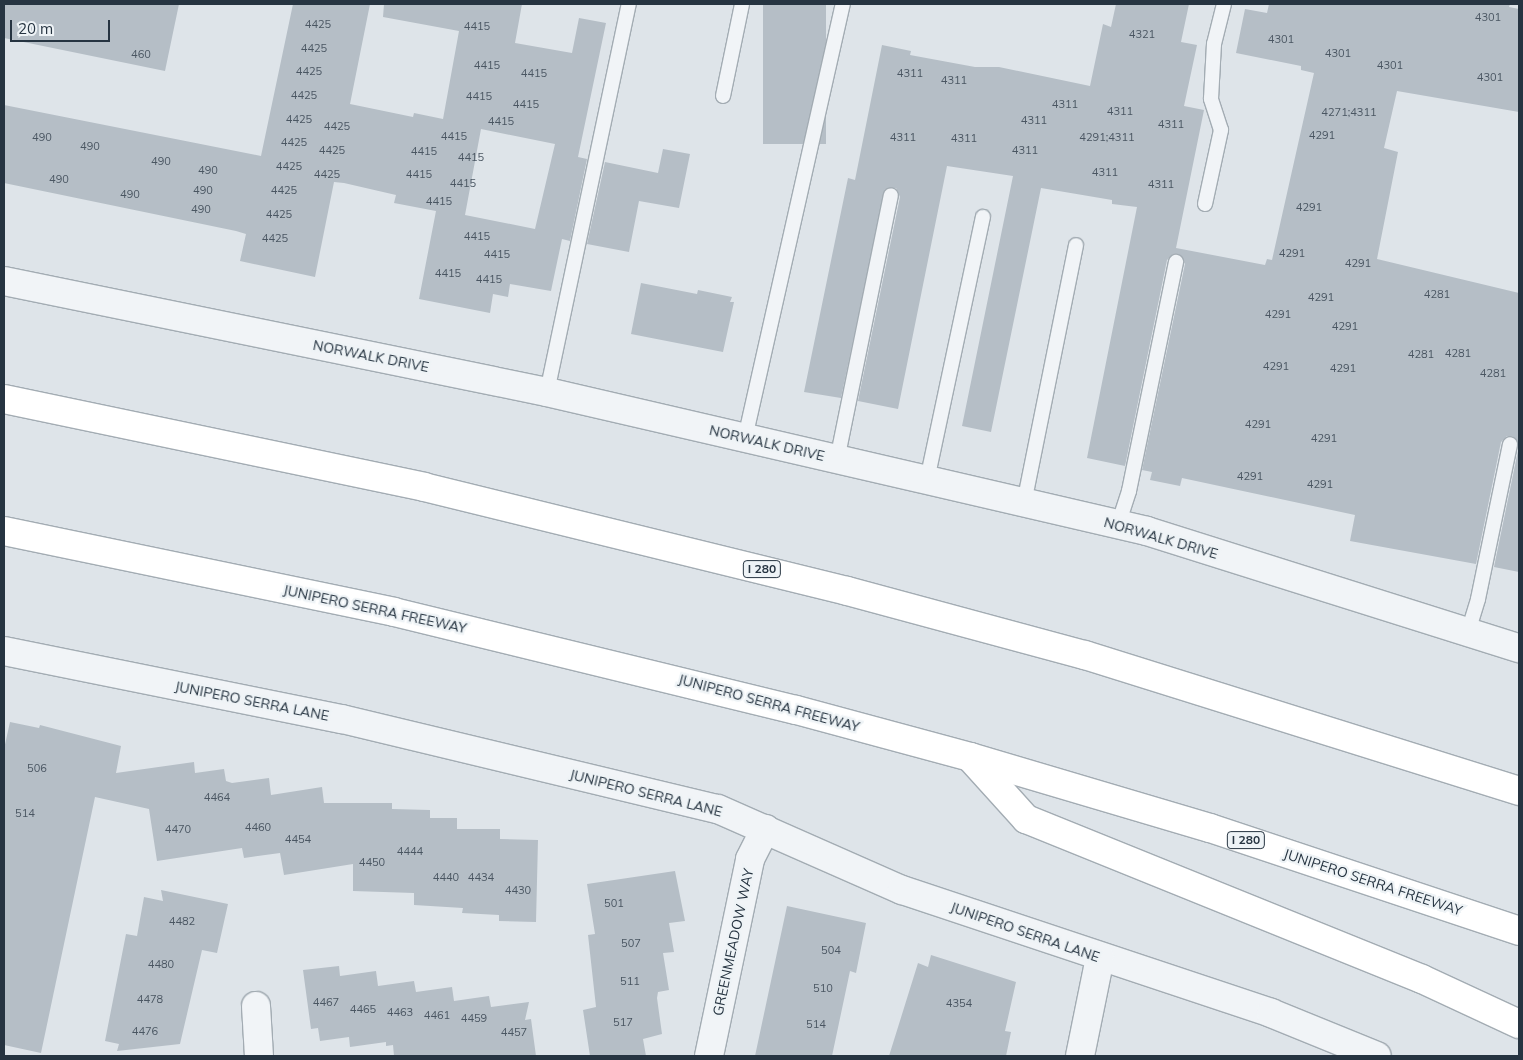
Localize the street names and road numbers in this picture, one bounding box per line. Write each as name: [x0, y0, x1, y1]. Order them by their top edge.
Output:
street label: NORWALK DRIVE: [312, 337, 430, 375]
street label: NORWALK DRIVE: [708, 422, 826, 464]
street label: NORWALK DRIVE: [1102, 514, 1220, 562]
road number: I 280: [742, 560, 782, 578]
street label: JUNIPERO SERRA FREEWAY: [282, 581, 468, 637]
street label: JUNIPERO SERRA FREEWAY: [676, 671, 862, 735]
street label: JUNIPERO SERRA LANE: [173, 678, 331, 724]
street label: JUNIPERO SERRA LANE: [568, 766, 724, 820]
road number: I 280: [1226, 830, 1266, 850]
street label: JUNIPERO SERRA FREEWAY: [1281, 845, 1465, 919]
street label: GREENMEADOW WAY: [709, 867, 757, 1017]
street label: JUNIPERO SERRA LANE: [948, 899, 1102, 965]

